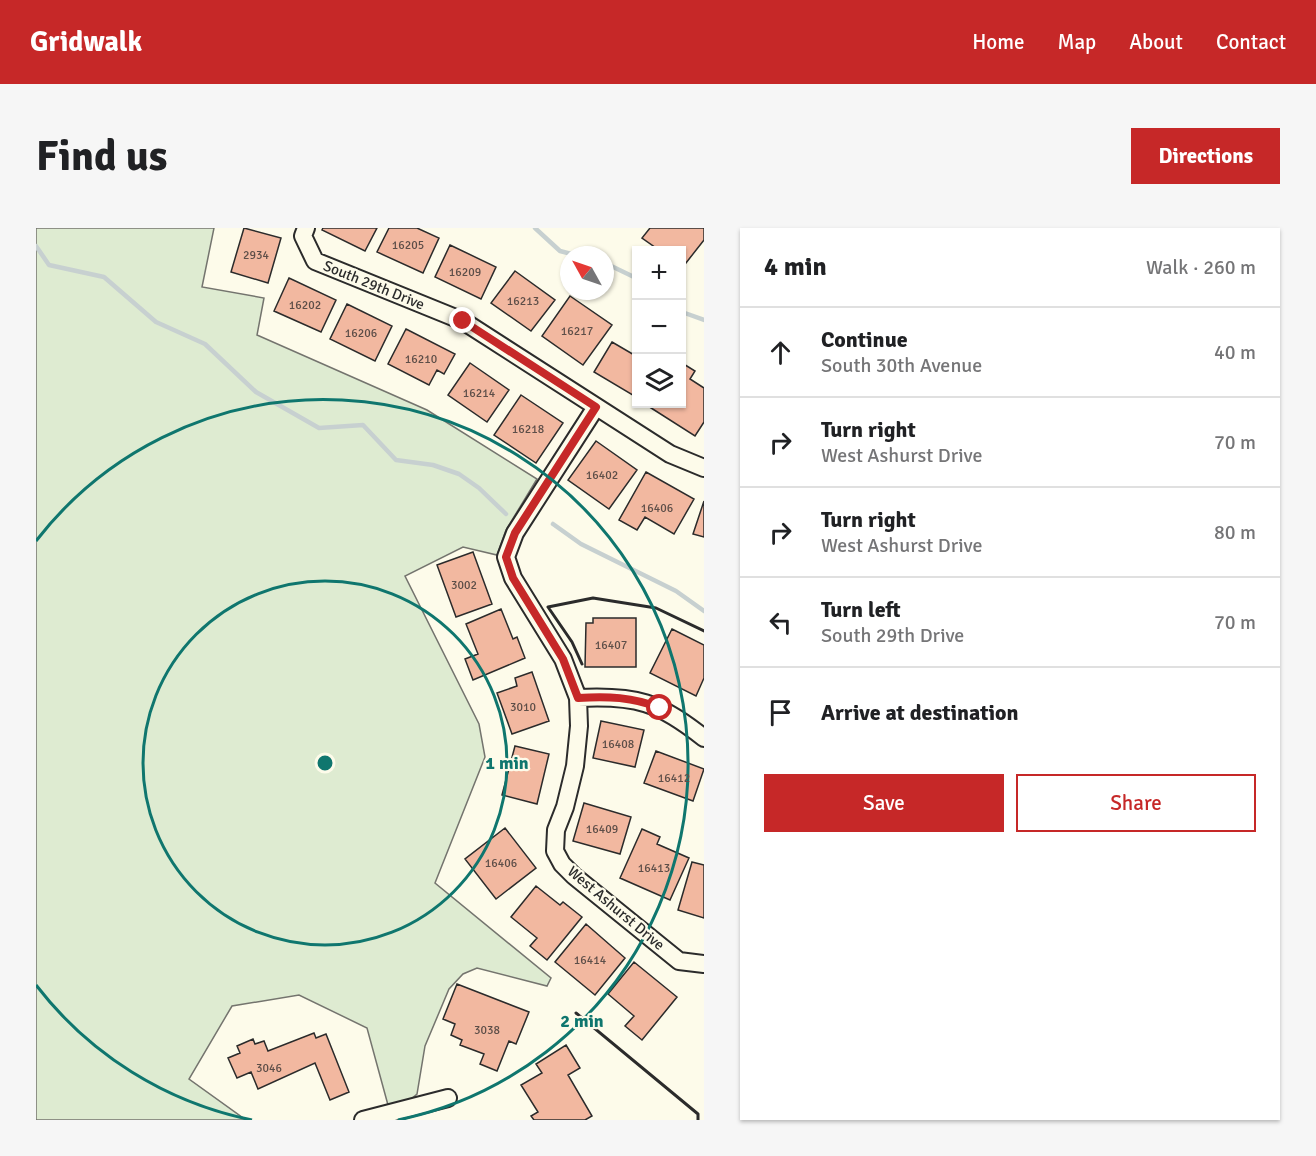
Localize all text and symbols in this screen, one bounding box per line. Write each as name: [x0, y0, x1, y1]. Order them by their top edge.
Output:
text: Gridwalk: [30, 25, 142, 59]
text: Home: [972, 29, 1025, 55]
text: Map: [1058, 29, 1096, 55]
text: About: [1129, 29, 1183, 55]
text: Contact: [1216, 29, 1286, 55]
button: Directions: [1131, 128, 1280, 184]
text: Find us: [36, 131, 167, 182]
house number: 16205: [392, 238, 424, 253]
north arrow: [560, 246, 614, 300]
map controls: [632, 246, 686, 408]
button: +: [632, 246, 686, 300]
house number: 2934: [243, 248, 269, 263]
text: 4 min: [764, 251, 827, 283]
text: Walk · 260 m: [1146, 255, 1256, 280]
street label: South 29th Drive: [321, 257, 427, 313]
house number: 16209: [449, 265, 481, 280]
house number: 16213: [507, 294, 539, 309]
house number: 16202: [289, 298, 321, 313]
button: −: [632, 300, 686, 354]
route end: [449, 307, 475, 333]
house number: 16217: [561, 324, 593, 339]
house number: 16206: [345, 326, 377, 341]
text: Continue: [821, 326, 908, 353]
icon: ahead: [764, 336, 797, 369]
text: 40 m: [1214, 340, 1256, 365]
house number: 16210: [405, 352, 437, 367]
text: South 30th Avenue: [821, 353, 982, 378]
button: layers: [632, 354, 686, 408]
house number: 16214: [463, 386, 496, 401]
text: Turn right: [821, 416, 916, 443]
house number: 16218: [512, 422, 544, 437]
icon: right: [764, 426, 797, 459]
text: 70 m: [1214, 430, 1256, 455]
text: West Ashurst Drive: [821, 443, 982, 468]
house number: 16402: [586, 468, 618, 483]
house number: 16406: [641, 501, 673, 516]
text: Turn right: [821, 506, 916, 533]
icon: right: [764, 516, 797, 549]
text: 80 m: [1214, 520, 1256, 545]
text: West Ashurst Drive: [821, 533, 982, 558]
house number: 3002: [451, 578, 477, 593]
text: Turn left: [821, 596, 901, 623]
icon: left: [764, 606, 797, 639]
text: 70 m: [1214, 610, 1256, 635]
text: South 29th Drive: [821, 623, 964, 648]
house number: 16407: [595, 638, 627, 653]
route start: [646, 694, 672, 720]
icon: arrive: [764, 696, 797, 729]
text: Arrive at destination: [821, 699, 1018, 726]
house number: 3010: [510, 700, 536, 715]
house number: 16408: [602, 737, 634, 752]
text: 1 min: [485, 752, 529, 774]
centre of rings: [315, 753, 335, 773]
house number: 16412: [658, 771, 690, 786]
button: Save: [764, 774, 1004, 832]
button: Share: [1016, 774, 1256, 832]
house number: 16409: [586, 822, 618, 837]
house number: 16406: [485, 856, 517, 871]
house number: 16413: [638, 861, 670, 876]
street label: West Ashurst Drive: [564, 862, 668, 954]
house number: 16414: [574, 953, 607, 968]
text: 2 min: [560, 1010, 604, 1032]
house number: 3038: [474, 1023, 500, 1038]
house number: 3046: [256, 1061, 282, 1076]

